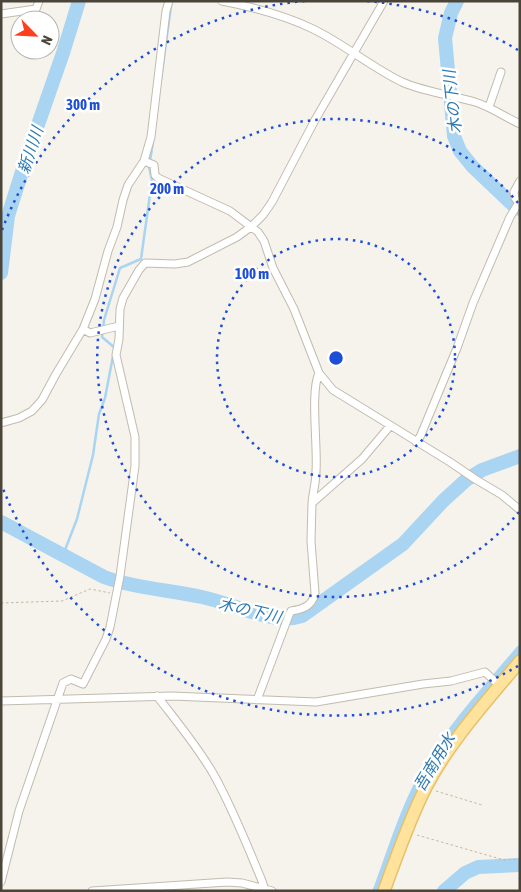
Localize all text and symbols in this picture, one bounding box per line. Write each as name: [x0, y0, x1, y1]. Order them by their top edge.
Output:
north arrow: [10, 10, 60, 60]
text: N: [38, 33, 56, 47]
water label: 木の下川: [439, 67, 464, 135]
text: 300 m: [66, 96, 100, 113]
water label: 新川川: [14, 122, 47, 176]
text: 200 m: [150, 180, 184, 197]
text: 100 m: [235, 265, 269, 282]
centre of rings: [327, 349, 345, 367]
water label: 木の下川: [217, 594, 285, 626]
water label: 吾南用水: [410, 728, 459, 794]

